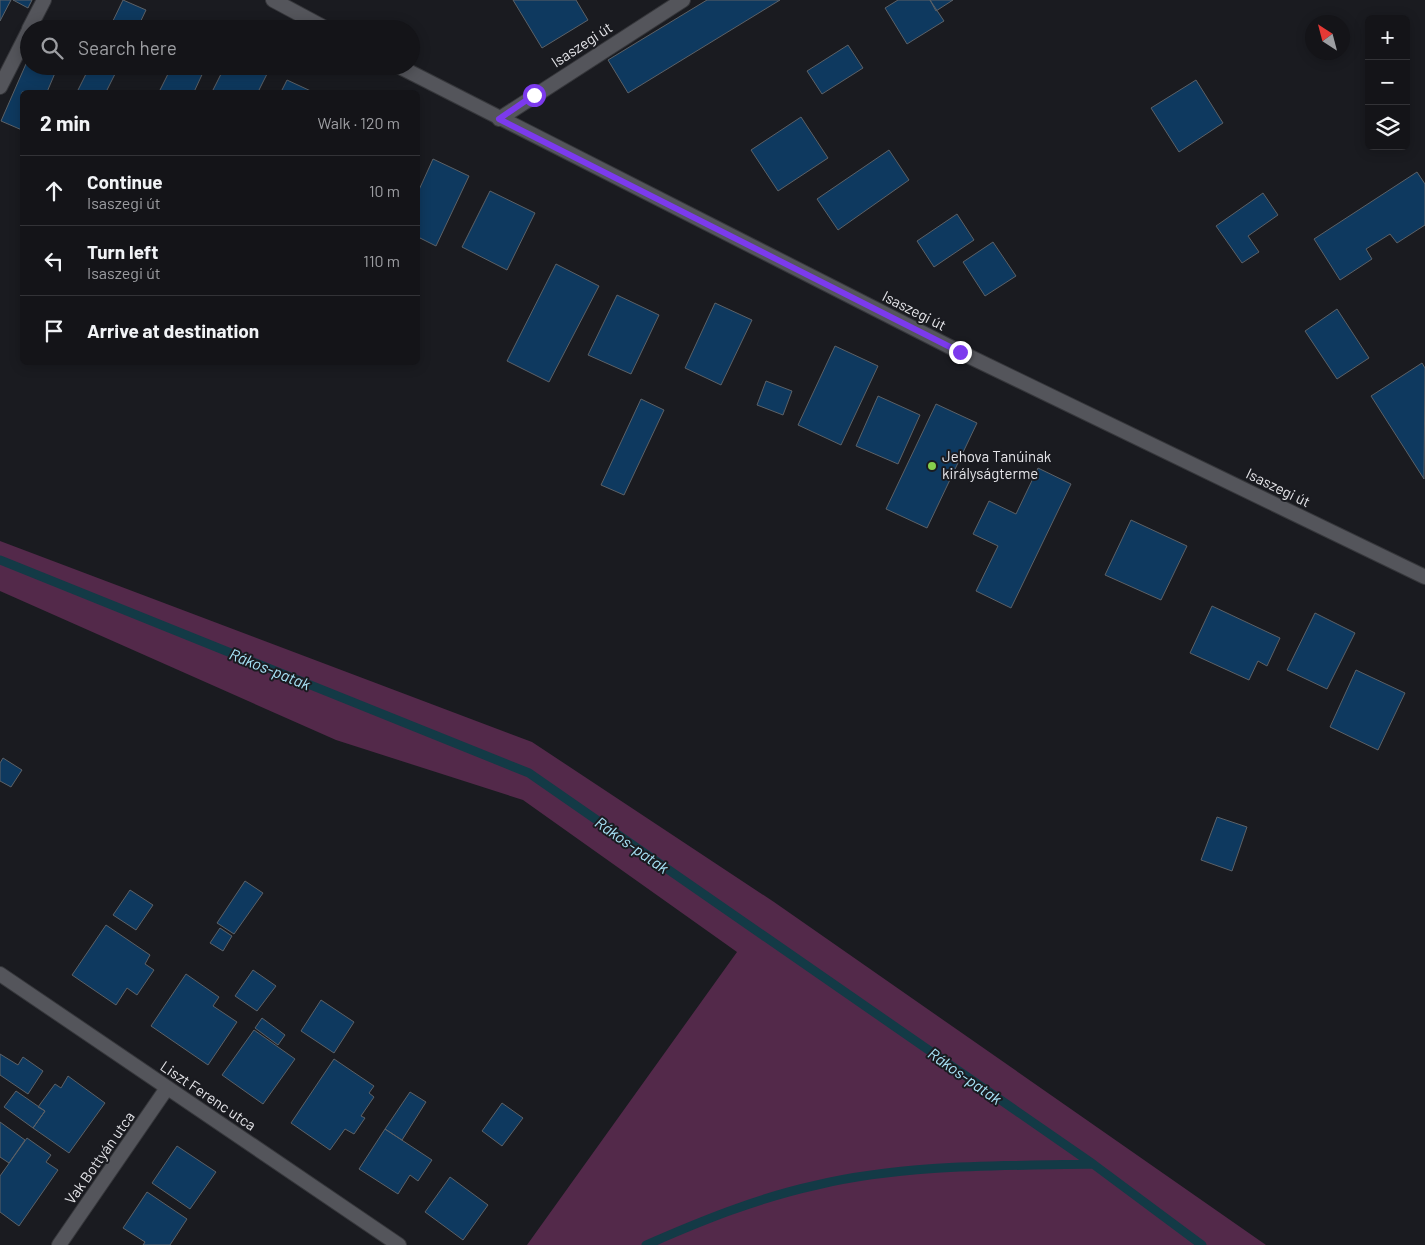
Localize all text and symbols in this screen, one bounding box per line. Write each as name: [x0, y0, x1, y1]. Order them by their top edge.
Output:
north arrow: [1305, 15, 1350, 60]
map controls: [1365, 15, 1410, 150]
button: +: [1365, 15, 1410, 60]
street label: Isaszegi út: [548, 18, 615, 71]
search box: [20, 20, 420, 75]
icon: search: [38, 34, 66, 62]
text: Search here: [78, 36, 177, 59]
button: −: [1365, 60, 1410, 105]
route start: [523, 84, 546, 107]
button: layers: [1365, 105, 1410, 150]
text: 2 min: [40, 110, 90, 135]
text: Walk · 120 m: [317, 113, 400, 132]
text: Continue: [87, 170, 163, 193]
icon: ahead: [40, 177, 68, 205]
text: 10 m: [369, 181, 400, 200]
text: Isaszegi út: [87, 193, 161, 212]
text: Turn left: [87, 240, 158, 263]
icon: left: [40, 247, 68, 275]
text: 110 m: [363, 251, 400, 270]
text: Isaszegi út: [87, 263, 161, 282]
street label: Isaszegi út: [880, 286, 949, 334]
icon: arrive: [40, 317, 68, 345]
text: Arrive at destination: [87, 319, 259, 342]
route end: [949, 341, 972, 364]
place label: Jehova Tanúinak királyságterme: [942, 447, 1052, 482]
marker: Jehova Tanúinak királyságterme: [926, 460, 938, 472]
street label: Isaszegi út: [1243, 464, 1313, 510]
water label: Rákos-patak: [227, 644, 314, 693]
water label: Rákos-patak: [592, 812, 673, 877]
water label: Rákos-patak: [925, 1043, 1006, 1108]
street label: Liszt Ferenc utca: [157, 1057, 260, 1134]
street label: Vak Bottyán utca: [61, 1108, 138, 1207]

